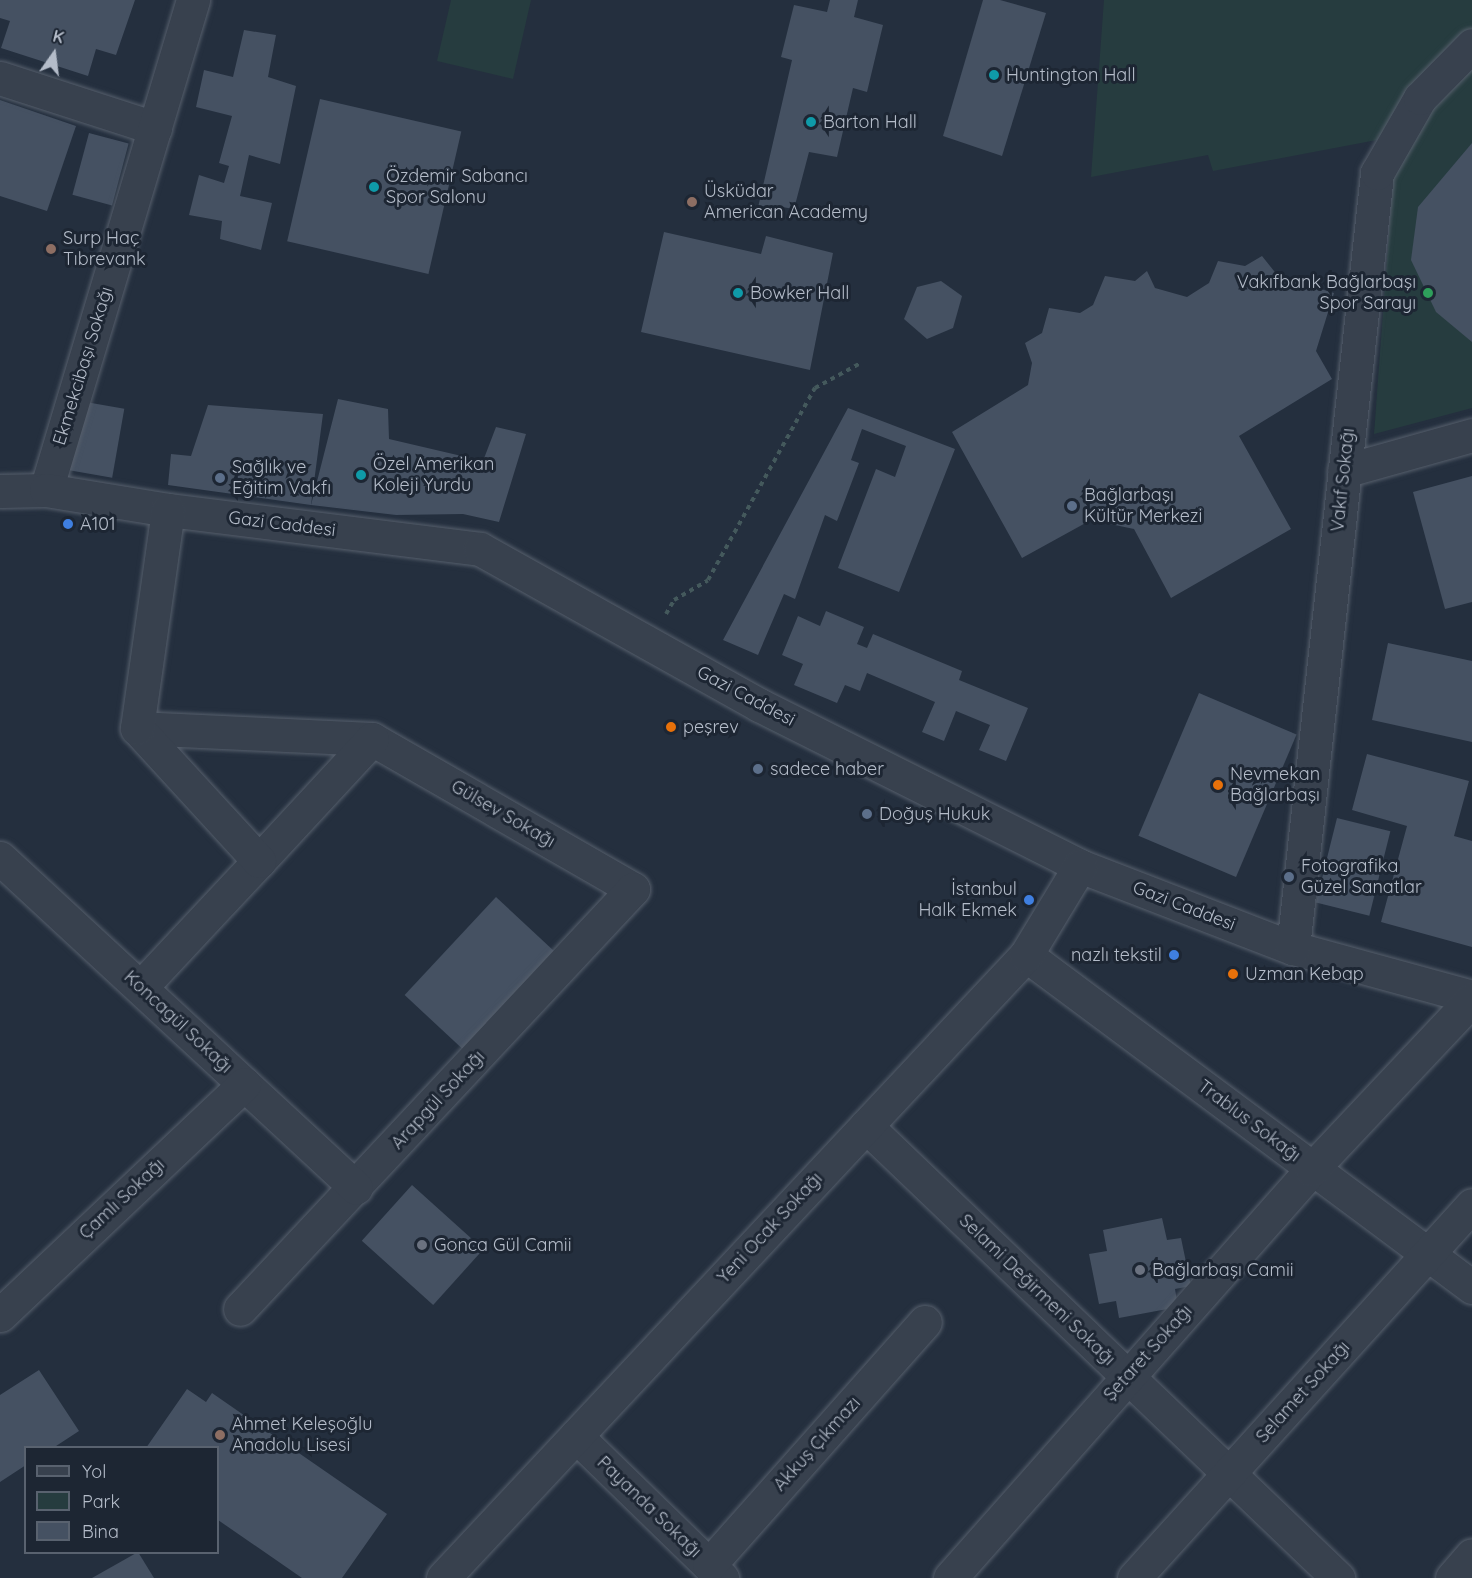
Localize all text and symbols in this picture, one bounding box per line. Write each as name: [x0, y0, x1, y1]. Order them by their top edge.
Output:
north arrow: [24, 24, 84, 84]
text: K: [51, 26, 66, 48]
place label: Huntington Hall: [1006, 64, 1136, 86]
marker: Huntington Hall: [987, 68, 1001, 82]
place label: Barton Hall: [823, 111, 917, 133]
marker: Barton Hall: [804, 115, 818, 129]
place label: Özdemir Sabancı Spor Salonu: [386, 166, 528, 208]
marker: Özdemir Sabancı Spor Salonu: [367, 180, 381, 194]
place label: Üsküdar American Academy: [704, 181, 868, 224]
marker: Üsküdar American Academy: [685, 195, 699, 209]
place label: Surp Haç Tıbrevank: [63, 228, 146, 270]
marker: Surp Haç Tıbrevank: [44, 242, 58, 256]
place label: Vakıfbank Bağlarbaşı Spor Sarayı: [1237, 272, 1416, 314]
place label: Bowker Hall: [750, 282, 850, 304]
street label: Ekmekcibaşı Sokağı: [49, 284, 117, 448]
marker: Bowker Hall: [731, 286, 745, 300]
marker: Vakıfbank Bağlarbaşı Spor Sarayı: [1421, 286, 1435, 300]
street label: Vakıf Sokağı: [1327, 427, 1359, 533]
place label: Özel Amerikan Koleji Yurdu: [373, 454, 494, 496]
place label: Sağlık ve Eğitim Vakfı: [232, 457, 331, 500]
marker: Özel Amerikan Koleji Yurdu: [354, 468, 368, 482]
marker: Sağlık ve Eğitim Vakfı: [213, 471, 227, 485]
place label: Bağlarbaşı Kültür Merkezi: [1084, 485, 1202, 528]
marker: Bağlarbaşı Kültür Merkezi: [1065, 499, 1079, 513]
street label: Gazi Caddesi: [227, 507, 337, 541]
place label: A101: [80, 513, 116, 535]
marker: A101: [61, 517, 75, 531]
street label: Gazi Caddesi: [693, 661, 799, 731]
place label: peşrev: [683, 716, 739, 738]
marker: peşrev: [664, 720, 678, 734]
place label: sadece haber: [770, 758, 884, 780]
marker: sadece haber: [751, 762, 765, 776]
place label: Nevmekan Bağlarbaşı: [1230, 764, 1320, 806]
street label: Gülsev Sokağı: [447, 776, 559, 852]
marker: Nevmekan Bağlarbaşı: [1211, 778, 1225, 792]
place label: Doğuş Hukuk: [879, 803, 990, 825]
marker: Doğuş Hukuk: [860, 807, 874, 821]
place label: Fotografika Güzel Sanatlar: [1301, 856, 1422, 898]
marker: Fotografika Güzel Sanatlar: [1282, 870, 1296, 884]
street label: Gazi Caddesi: [1130, 877, 1238, 935]
place label: İstanbul Halk Ekmek: [918, 879, 1017, 922]
marker: İstanbul Halk Ekmek: [1022, 893, 1036, 907]
place label: nazlı tekstil: [1071, 944, 1162, 966]
marker: nazlı tekstil: [1167, 948, 1181, 962]
place label: Uzman Kebap: [1245, 963, 1364, 985]
street label: Koncagül Sokağı: [119, 966, 237, 1078]
marker: Uzman Kebap: [1226, 967, 1240, 981]
street label: Arapgül Sokağı: [387, 1046, 489, 1154]
street label: Trablus Sokağı: [1194, 1076, 1304, 1166]
street label: Çamlı Sokağı: [75, 1154, 169, 1244]
street label: Yeni Ocak Sokağı: [713, 1168, 827, 1288]
street label: Selami Değirmeni Sokağı: [955, 1210, 1119, 1370]
place label: Gonca Gül Camii: [434, 1234, 572, 1256]
marker: Gonca Gül Camii: [415, 1238, 429, 1252]
place label: Bağlarbaşı Camii: [1152, 1259, 1294, 1281]
marker: Bağlarbaşı Camii: [1133, 1263, 1147, 1277]
street label: Şetaret Sokağı: [1099, 1301, 1197, 1405]
street label: Selamet Sokağı: [1252, 1337, 1354, 1447]
street label: Akkuş Çıkmazı: [769, 1392, 865, 1496]
place label: Ahmet Keleşoğlu Anadolu Lisesi: [232, 1414, 372, 1456]
marker: Ahmet Keleşoğlu Anadolu Lisesi: [213, 1428, 227, 1442]
legend: [24, 1446, 219, 1554]
street label: Payanda Sokağı: [592, 1452, 706, 1562]
text: Yol: [82, 1460, 106, 1483]
text: Park: [82, 1490, 120, 1513]
text: Bina: [82, 1520, 119, 1543]

